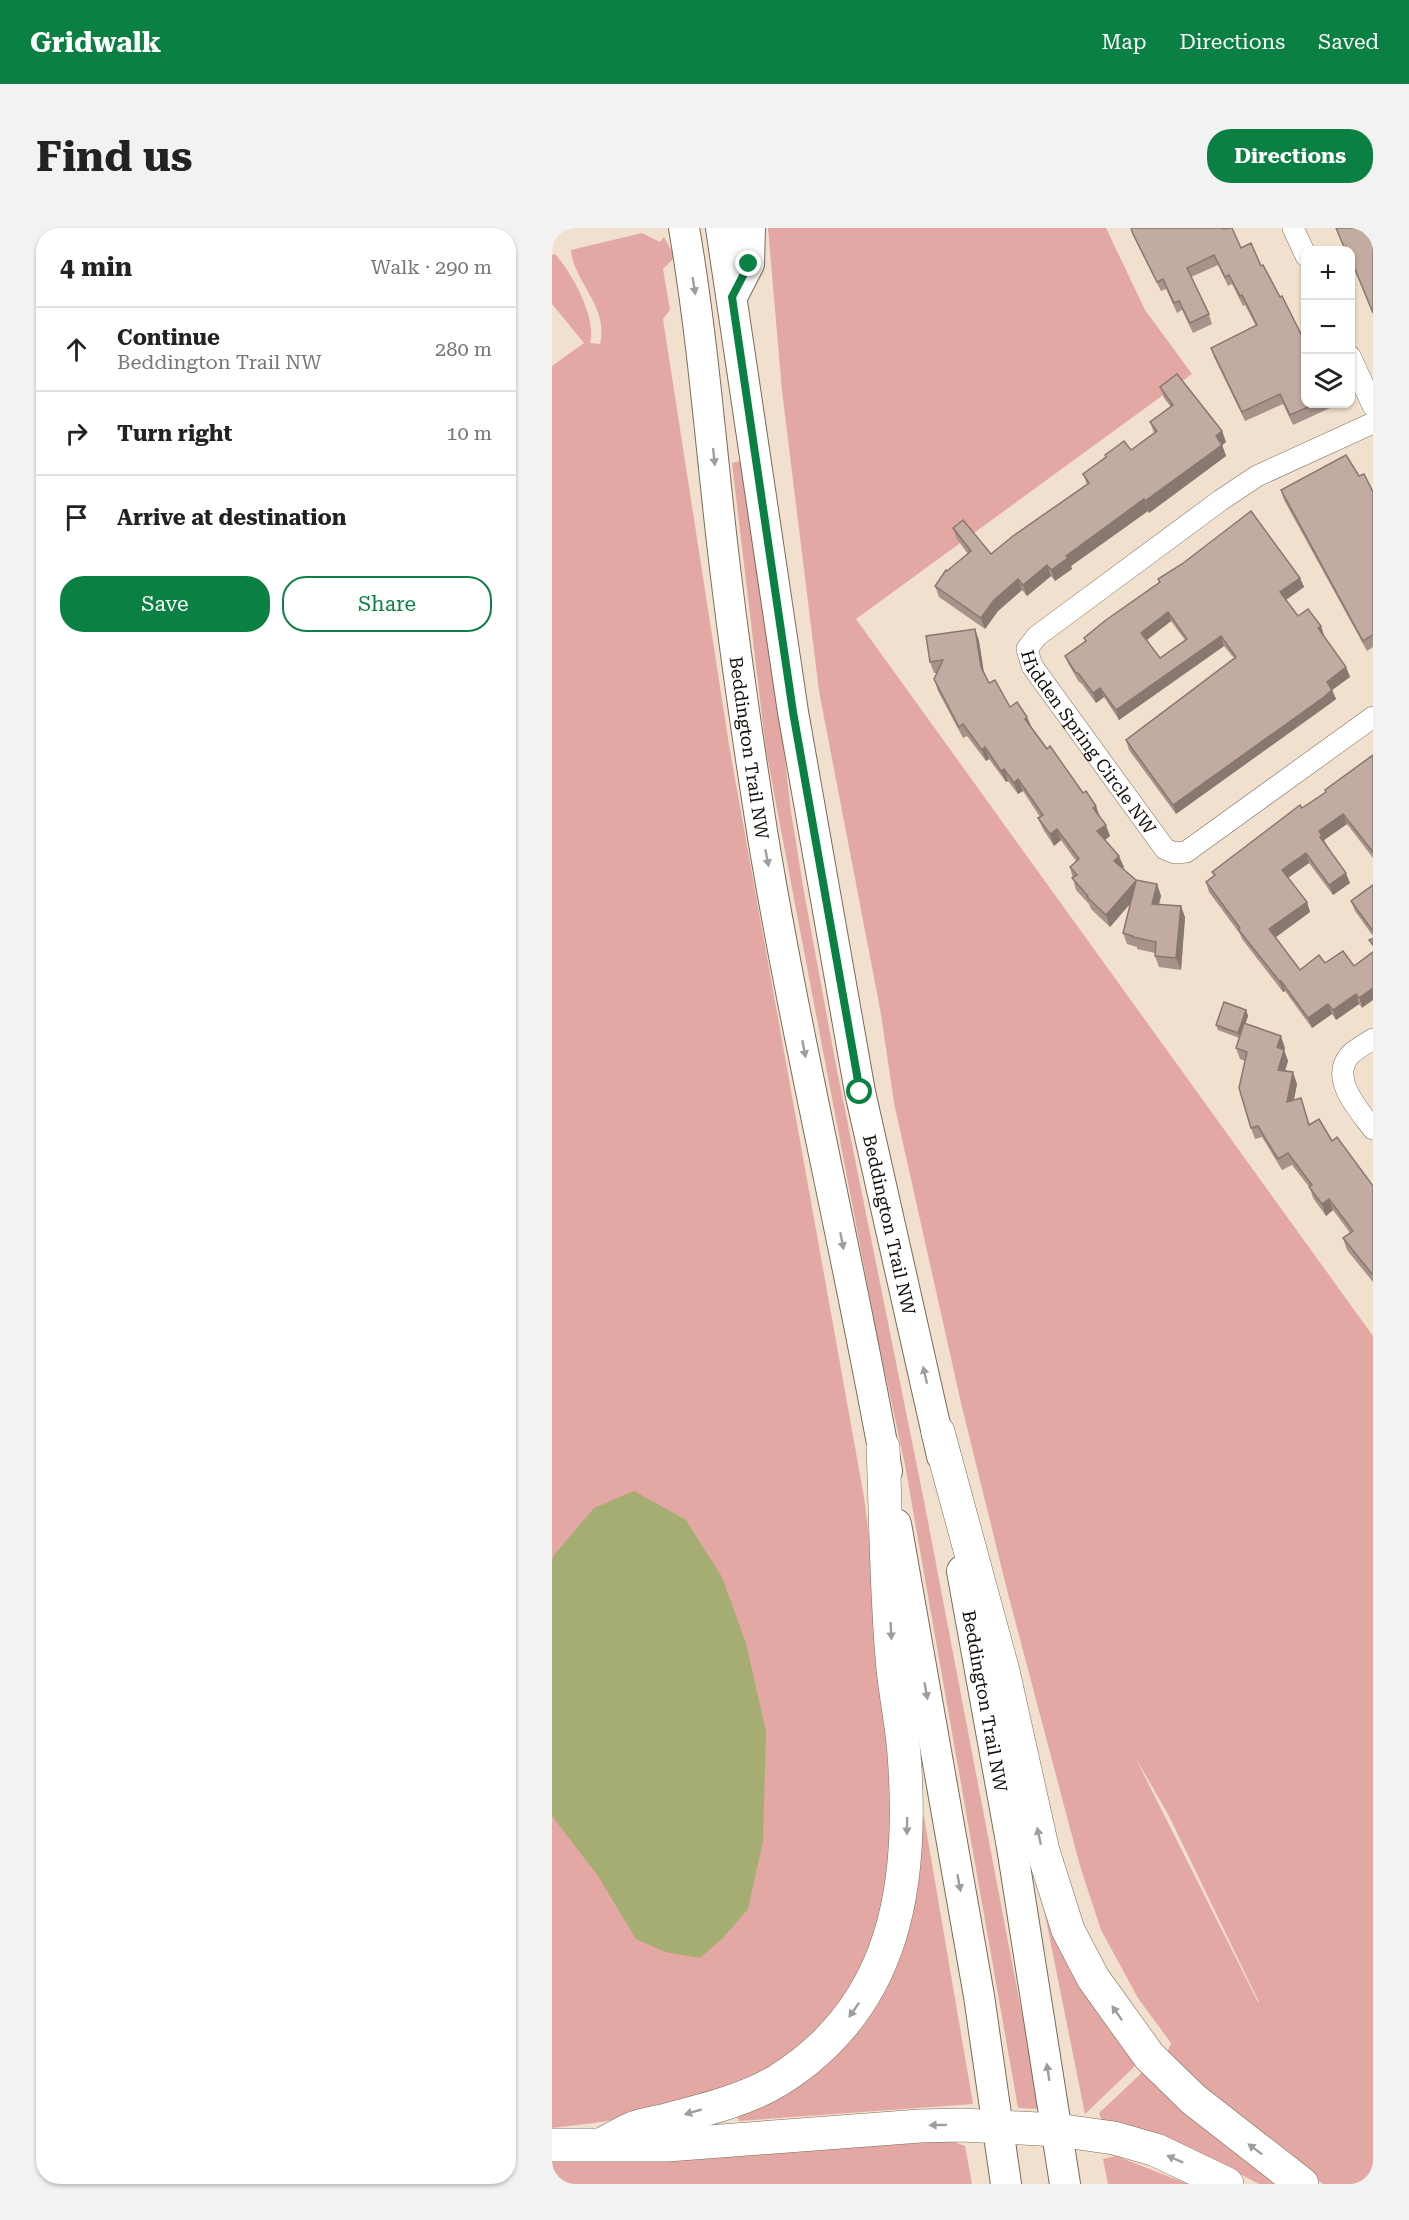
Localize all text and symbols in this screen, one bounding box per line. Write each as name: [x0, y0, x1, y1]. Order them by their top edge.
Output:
text: Gridwalk: [30, 26, 161, 59]
text: Map: [1102, 30, 1146, 54]
text: Directions: [1179, 30, 1285, 54]
text: Saved: [1318, 30, 1379, 54]
button: Directions: [1207, 129, 1373, 183]
text: Find us: [36, 132, 193, 181]
map controls: [1301, 246, 1355, 408]
button: +: [1301, 246, 1355, 300]
route end: [735, 250, 761, 276]
text: 4 min: [60, 252, 132, 282]
text: Walk · 290 m: [371, 255, 492, 279]
one-way arrow: [689, 276, 698, 295]
button: −: [1301, 300, 1355, 354]
text: Continue: [117, 325, 220, 350]
icon: ahead: [60, 333, 93, 366]
text: 280 m: [435, 337, 492, 361]
text: Beddington Trail NW: [117, 350, 322, 374]
button: layers: [1301, 354, 1355, 408]
icon: right: [60, 417, 93, 450]
text: Turn right: [117, 421, 232, 446]
text: 10 m: [446, 421, 492, 445]
one-way arrow: [709, 447, 719, 466]
icon: arrive: [60, 501, 93, 534]
text: Arrive at destination: [117, 505, 346, 530]
button: Save: [60, 576, 270, 632]
button: Share: [282, 576, 492, 632]
street label: Hidden Spring Circle NW: [1017, 647, 1161, 839]
street label: Beddington Trail NW: [726, 655, 774, 841]
one-way arrow: [763, 848, 772, 867]
one-way arrow: [799, 1040, 809, 1059]
route start: [846, 1078, 872, 1104]
street label: Beddington Trail NW: [859, 1132, 921, 1317]
one-way arrow: [838, 1231, 847, 1250]
one-way arrow: [919, 1366, 929, 1384]
street label: Beddington Trail NW: [959, 1608, 1012, 1794]
one-way arrow: [887, 1622, 896, 1641]
one-way arrow: [921, 1682, 930, 1701]
one-way arrow: [902, 1816, 912, 1835]
one-way arrow: [1034, 1826, 1044, 1845]
one-way arrow: [955, 1874, 964, 1893]
one-way arrow: [849, 2002, 860, 2018]
one-way arrow: [1111, 2005, 1123, 2021]
one-way arrow: [1043, 2062, 1052, 2081]
one-way arrow: [684, 2108, 702, 2117]
one-way arrow: [929, 2120, 948, 2130]
one-way arrow: [1248, 2143, 1264, 2155]
one-way arrow: [1166, 2154, 1183, 2163]

